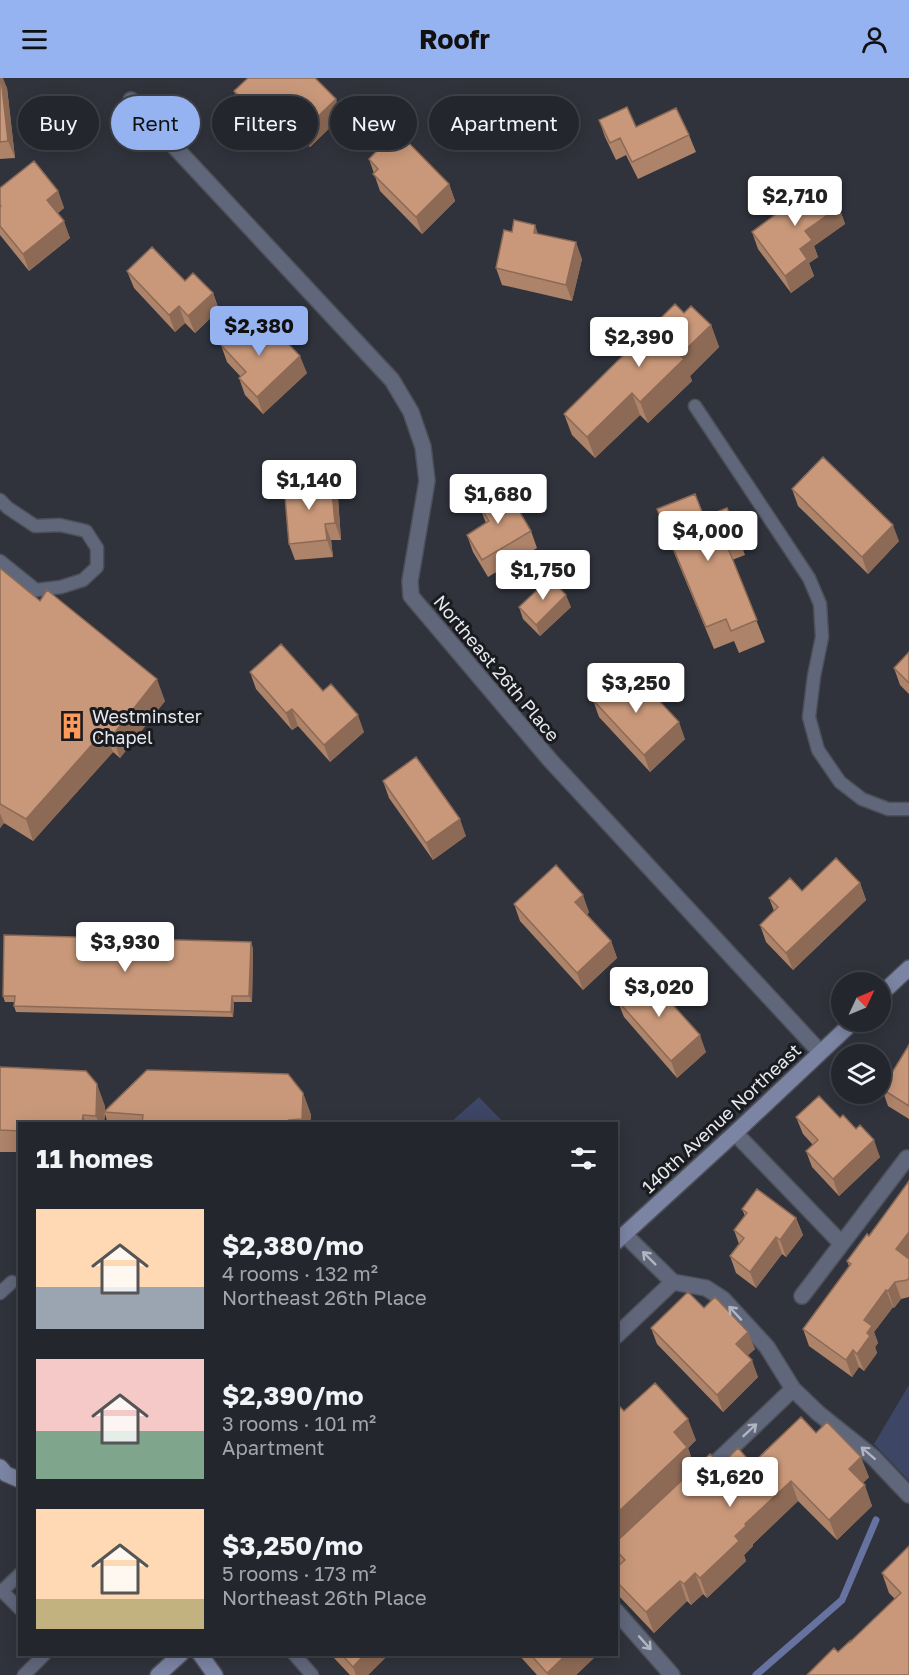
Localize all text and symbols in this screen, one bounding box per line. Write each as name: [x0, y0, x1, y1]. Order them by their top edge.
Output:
icon: menu: [18, 23, 51, 56]
text: Roofr: [419, 23, 490, 55]
icon: person: [858, 23, 891, 56]
chip: Buy: [18, 96, 99, 150]
chip: Rent: [111, 96, 200, 150]
chip: Filters: [212, 96, 318, 150]
chip: New: [330, 96, 417, 150]
chip: Apartment: [429, 96, 579, 150]
pin: $2,710: [746, 176, 844, 227]
text: $2,710: [762, 183, 828, 207]
pin: $2,380: [210, 306, 308, 357]
text: $2,380: [224, 313, 294, 337]
pin: $2,390: [590, 317, 688, 368]
text: $2,390: [604, 324, 674, 348]
pin: $1,140: [260, 460, 358, 511]
text: $1,140: [276, 467, 342, 491]
pin: $1,680: [449, 474, 547, 525]
text: $1,680: [464, 481, 532, 505]
pin: $4,000: [659, 511, 757, 562]
text: $4,000: [672, 518, 744, 542]
pin: $1,750: [494, 550, 592, 601]
text: $1,750: [510, 557, 576, 581]
street label: Northeast 26th Place: [429, 590, 565, 746]
pin: $3,250: [587, 663, 685, 714]
text: $3,250: [601, 670, 671, 694]
place label: Westminster Chapel: [92, 705, 202, 748]
building icon: Westminster Chapel: [57, 711, 87, 741]
pin: $3,930: [76, 922, 174, 973]
text: $3,930: [90, 929, 160, 953]
pin: $3,020: [610, 967, 708, 1018]
north arrow: [831, 972, 891, 1032]
map controls: [831, 972, 891, 1104]
text: $3,020: [624, 974, 694, 998]
street label: 140th Avenue Northeast: [637, 1039, 805, 1197]
button: layers: [831, 1044, 891, 1104]
icon: filters: [567, 1142, 600, 1175]
text: 11 homes: [36, 1143, 153, 1174]
text: $2,380/mo: [222, 1230, 364, 1261]
icon: home: [84, 1233, 156, 1305]
one-way arrow: [641, 1251, 656, 1266]
text: 4 rooms · 132 m²: [222, 1261, 378, 1285]
text: Northeast 26th Place: [222, 1285, 427, 1309]
one-way arrow: [728, 1305, 743, 1320]
text: $2,390/mo: [222, 1380, 364, 1411]
icon: home: [84, 1383, 156, 1455]
text: 3 rooms · 101 m²: [222, 1411, 376, 1435]
one-way arrow: [743, 1422, 758, 1437]
text: Apartment: [222, 1435, 325, 1459]
one-way arrow: [860, 1447, 876, 1460]
pin: $1,620: [681, 1457, 779, 1508]
text: $1,620: [696, 1464, 764, 1488]
text: $3,250/mo: [222, 1530, 363, 1561]
icon: home: [84, 1533, 156, 1605]
text: 5 rooms · 173 m²: [222, 1561, 376, 1585]
text: Northeast 26th Place: [222, 1585, 427, 1609]
one-way arrow: [638, 1635, 652, 1650]

